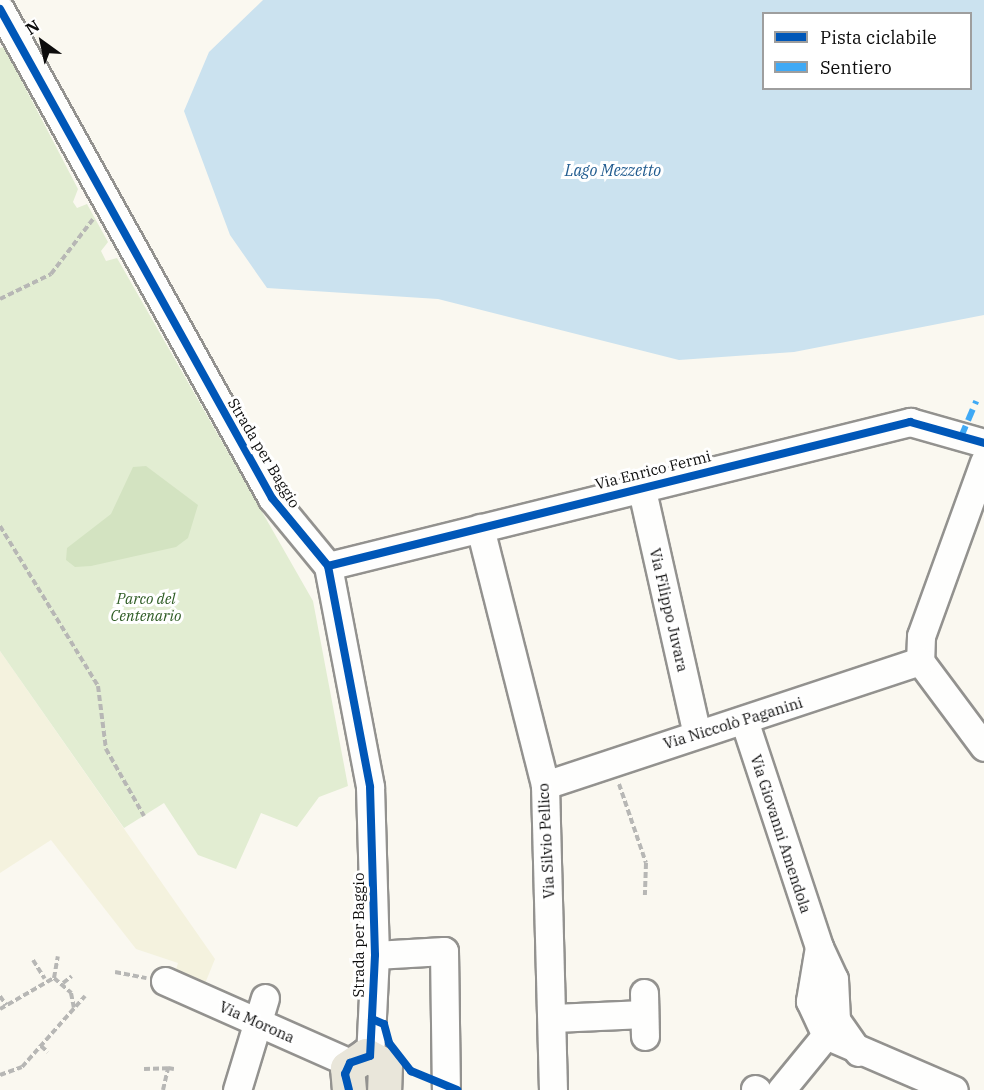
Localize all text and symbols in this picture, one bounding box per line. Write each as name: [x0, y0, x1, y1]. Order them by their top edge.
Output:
north arrow: [12, 12, 72, 72]
legend: [762, 12, 972, 90]
text: N: [21, 15, 43, 39]
text: Pista ciclabile: [820, 26, 937, 49]
text: Sentiero: [820, 56, 892, 79]
water label: Lago Mezzetto: [565, 160, 661, 180]
street label: Strada per Baggio: [224, 395, 304, 511]
street label: Via Enrico Fermi: [593, 447, 713, 493]
street label: Via Filippo Juvara: [646, 546, 692, 674]
park label: Parco del Centenario: [110, 589, 182, 624]
street label: Via Niccolò Paganini: [661, 693, 805, 753]
street label: Via Giovanni Amendola: [747, 752, 815, 916]
street label: Via Silvio Pellico: [534, 783, 558, 899]
street label: Strada per Baggio: [350, 873, 368, 997]
street label: Via Morona: [217, 997, 297, 1047]

